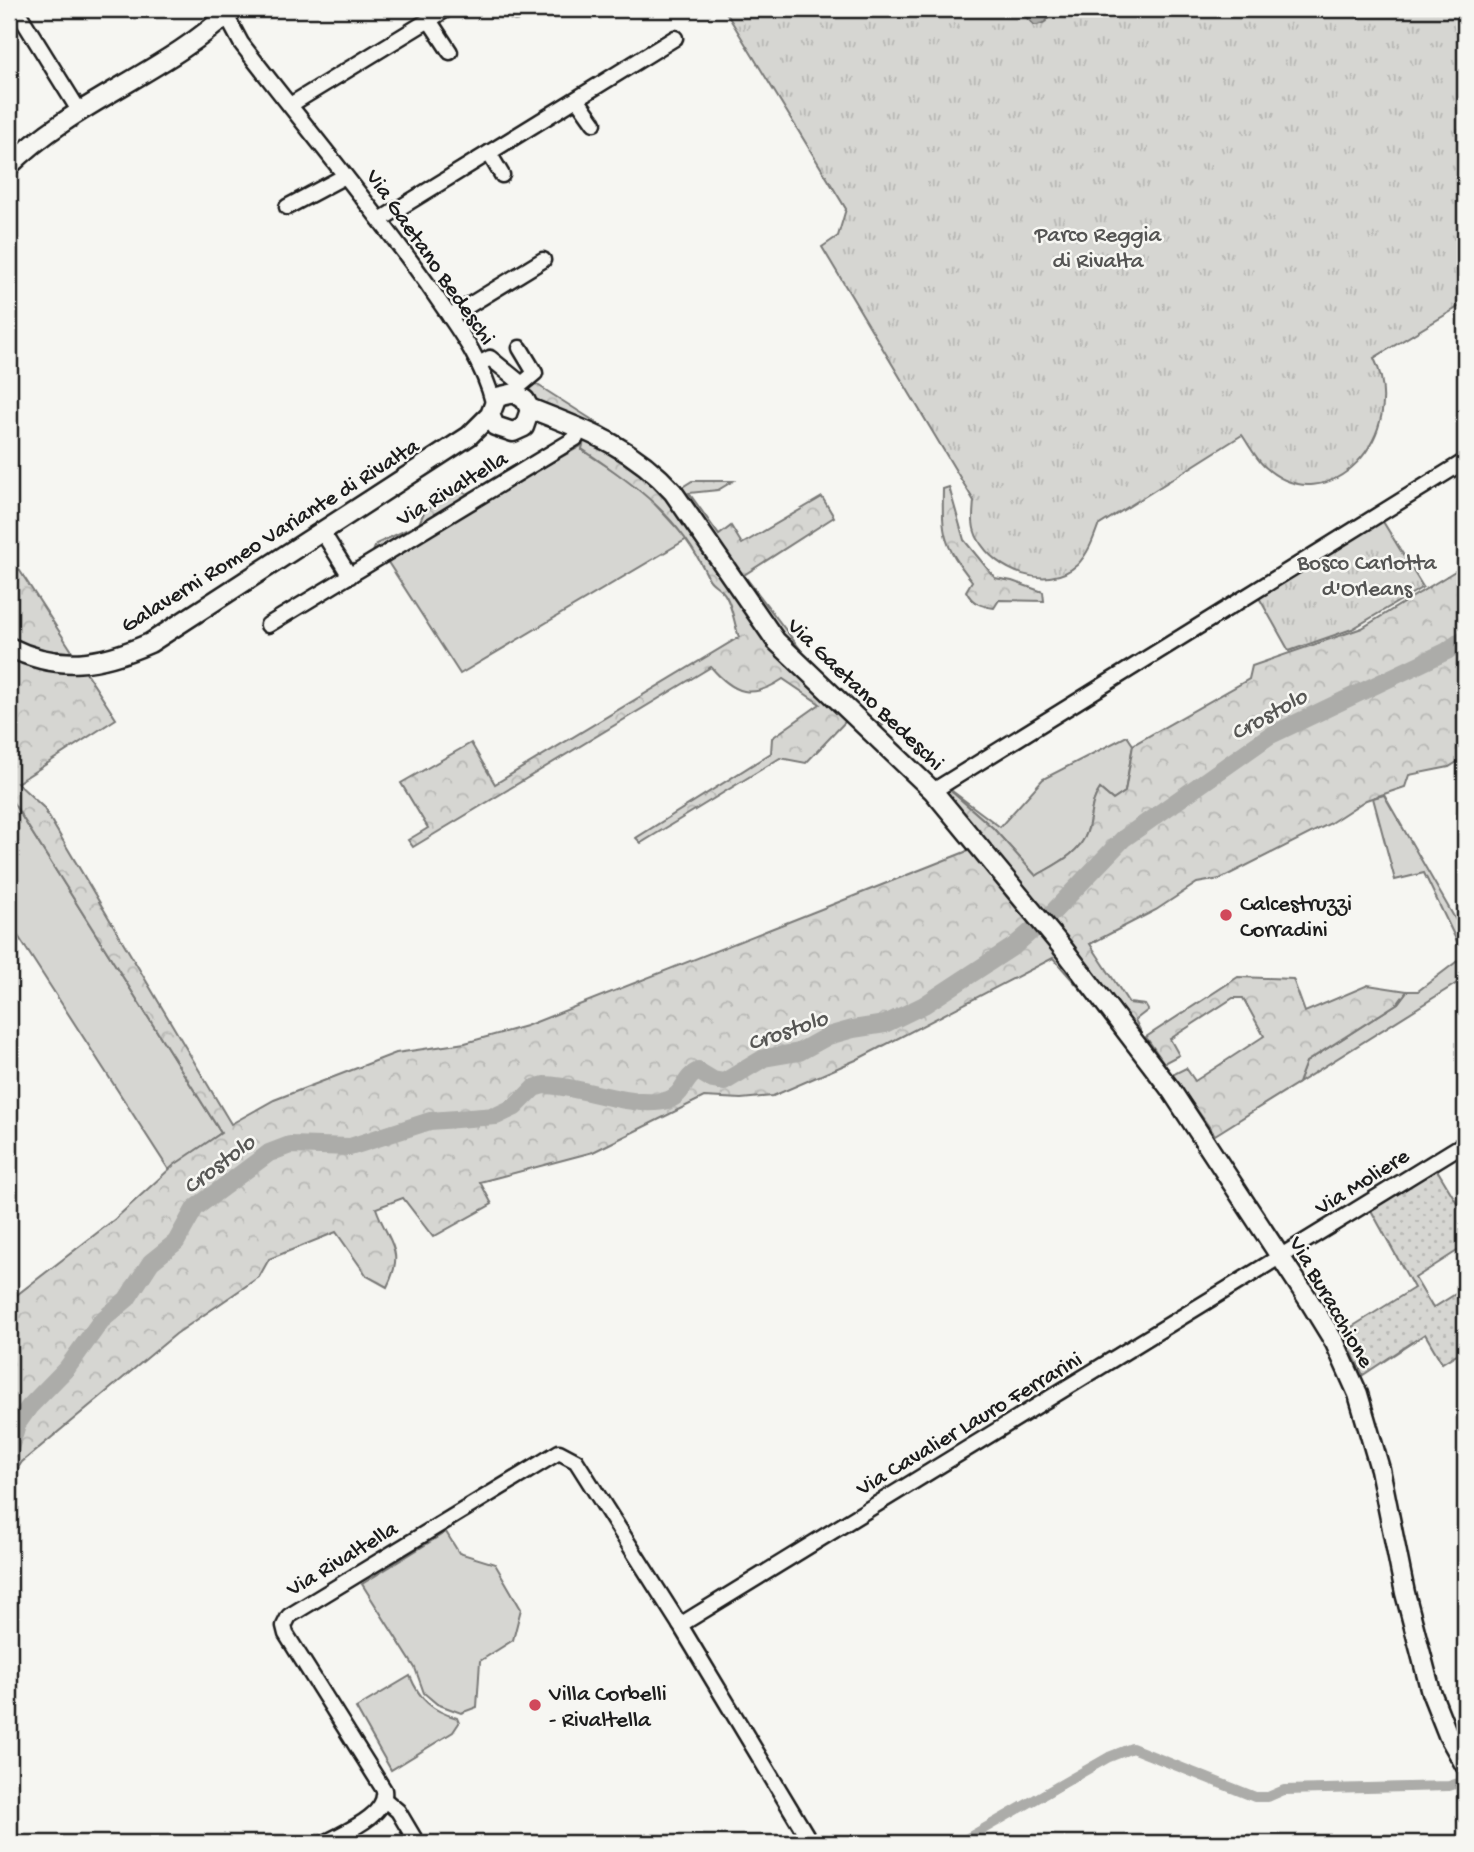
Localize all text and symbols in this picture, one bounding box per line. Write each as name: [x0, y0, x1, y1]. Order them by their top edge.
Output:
street label: Via Gaetano Bedeschi: [358, 164, 500, 351]
park label: Parco Reggia di Rivalta: [1034, 223, 1163, 276]
street label: Galaverni Romeo Variante di Rivalta: [117, 433, 426, 640]
street label: Via Rivaltella: [391, 446, 514, 534]
park label: Bosco Carlotta d'Orleans: [1296, 551, 1438, 604]
street label: Via Gaetano Bedeschi: [780, 613, 949, 778]
water label: Crostolo: [1226, 683, 1314, 749]
place label: Calcestruzzi Corradini: [1240, 892, 1352, 945]
marker: Calcestruzzi Corradini: [1218, 907, 1234, 923]
water label: Crostolo: [744, 1005, 833, 1059]
water label: Crostolo: [178, 1128, 263, 1202]
street label: Via Moliere: [1310, 1143, 1416, 1223]
street label: Via Buracchione: [1281, 1231, 1379, 1374]
street label: Via Cavalier Lauro Ferrarini: [851, 1347, 1088, 1504]
street label: Via Rivaltella: [281, 1516, 404, 1604]
place label: Villa Corbelli - Rivaltella: [548, 1682, 667, 1735]
marker: Villa Corbelli - Rivaltella: [527, 1697, 543, 1713]

